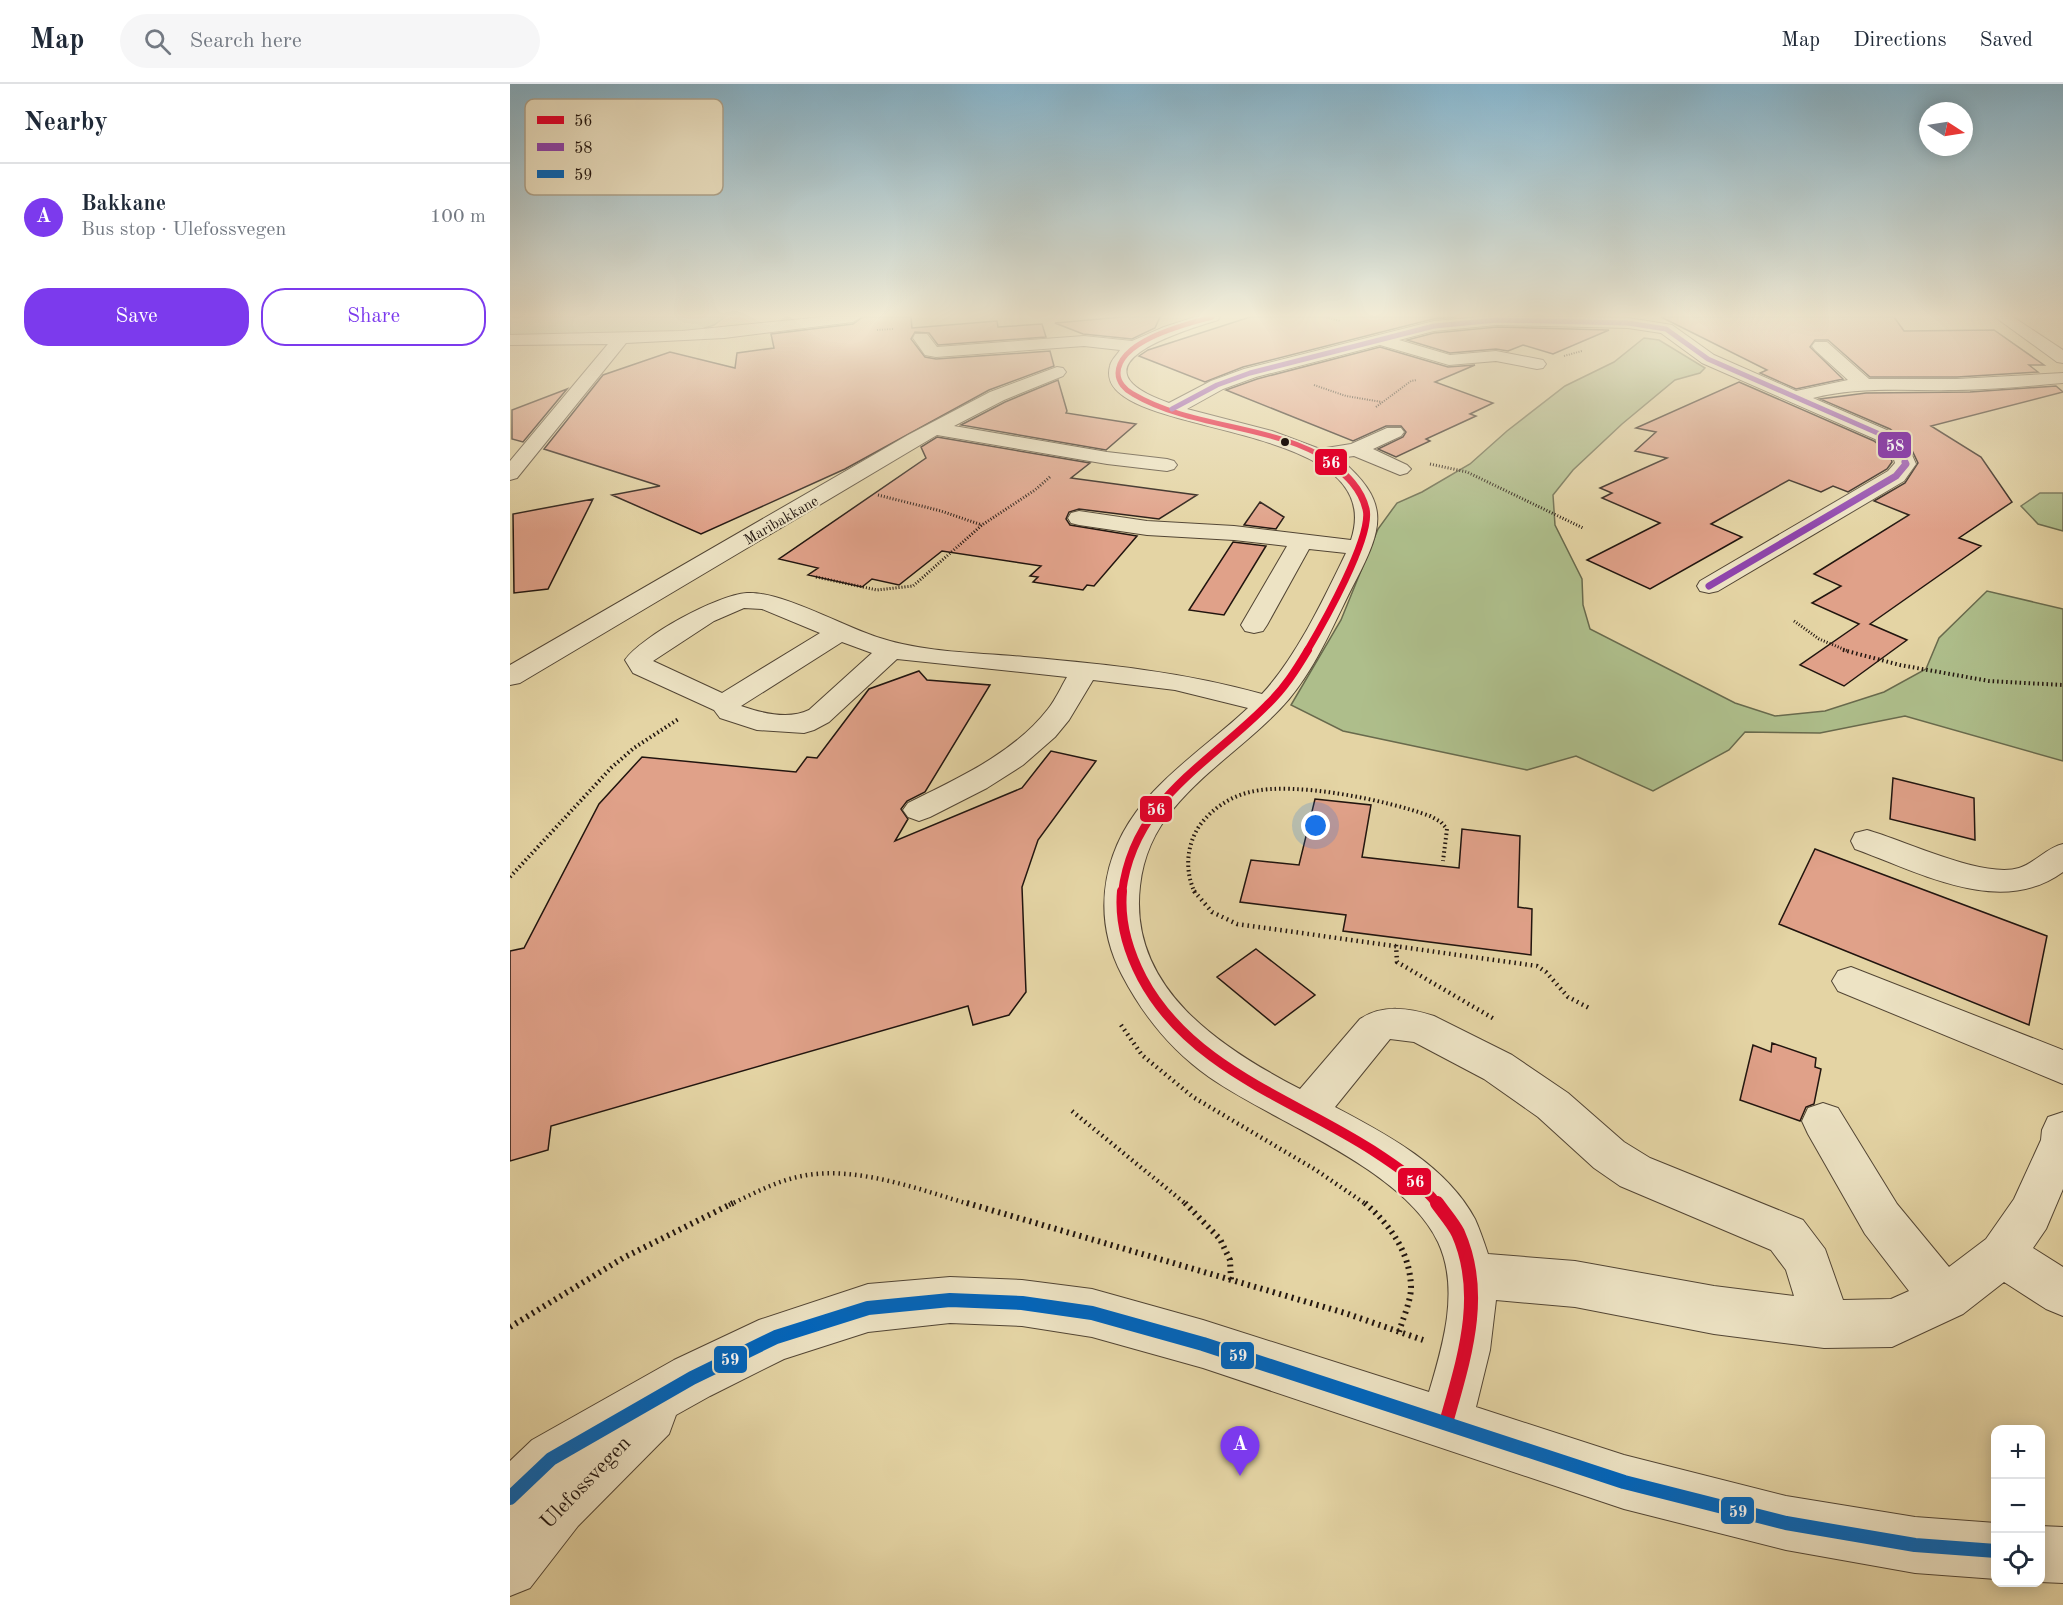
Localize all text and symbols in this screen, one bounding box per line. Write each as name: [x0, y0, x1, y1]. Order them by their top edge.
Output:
search box: [120, 14, 540, 68]
icon: search: [141, 25, 174, 58]
text: Map: [30, 27, 84, 55]
text: Search here: [189, 30, 302, 52]
text: Map: [1781, 30, 1820, 51]
text: Directions: [1853, 30, 1947, 51]
text: Saved: [1980, 30, 2033, 51]
legend: [525, 99, 723, 195]
north arrow: [1919, 102, 1973, 156]
text: Nearby: [24, 110, 108, 136]
text: 56: [574, 114, 593, 130]
text: 58: [574, 141, 593, 157]
text: 59: [574, 168, 593, 184]
text: Bakkane: [81, 193, 166, 215]
text: A: [36, 207, 51, 227]
text: 100 m: [430, 207, 486, 227]
text: Bus stop · Ulefossvegen: [81, 220, 286, 240]
button: Save: [24, 288, 249, 346]
button: Share: [261, 288, 486, 346]
line badge: 58: [1877, 431, 1912, 459]
unlabelled marker: [1279, 436, 1291, 448]
text: 58: [1886, 439, 1904, 455]
line badge: 56: [1314, 448, 1348, 476]
text: 56: [1322, 456, 1340, 472]
street label: Maribakkane: [742, 494, 822, 549]
line badge: 56: [1139, 795, 1173, 823]
text: 56: [1147, 803, 1165, 819]
your location: [1301, 811, 1330, 840]
line badge: 56: [1397, 1167, 1432, 1196]
text: 56: [1406, 1175, 1424, 1191]
line badge: 59: [1220, 1341, 1255, 1370]
line badge: 59: [713, 1345, 748, 1374]
text: 59: [1229, 1349, 1247, 1365]
text: 59: [721, 1353, 739, 1369]
map controls: [1991, 1425, 2045, 1587]
button: +: [1991, 1425, 2045, 1479]
pin: A: [1220, 1426, 1260, 1476]
street label: Ulefossvegen: [537, 1433, 635, 1533]
button: −: [1991, 1479, 2045, 1533]
line badge: 59: [1720, 1496, 1755, 1525]
text: 59: [1729, 1505, 1747, 1521]
button: locate: [1991, 1533, 2045, 1587]

